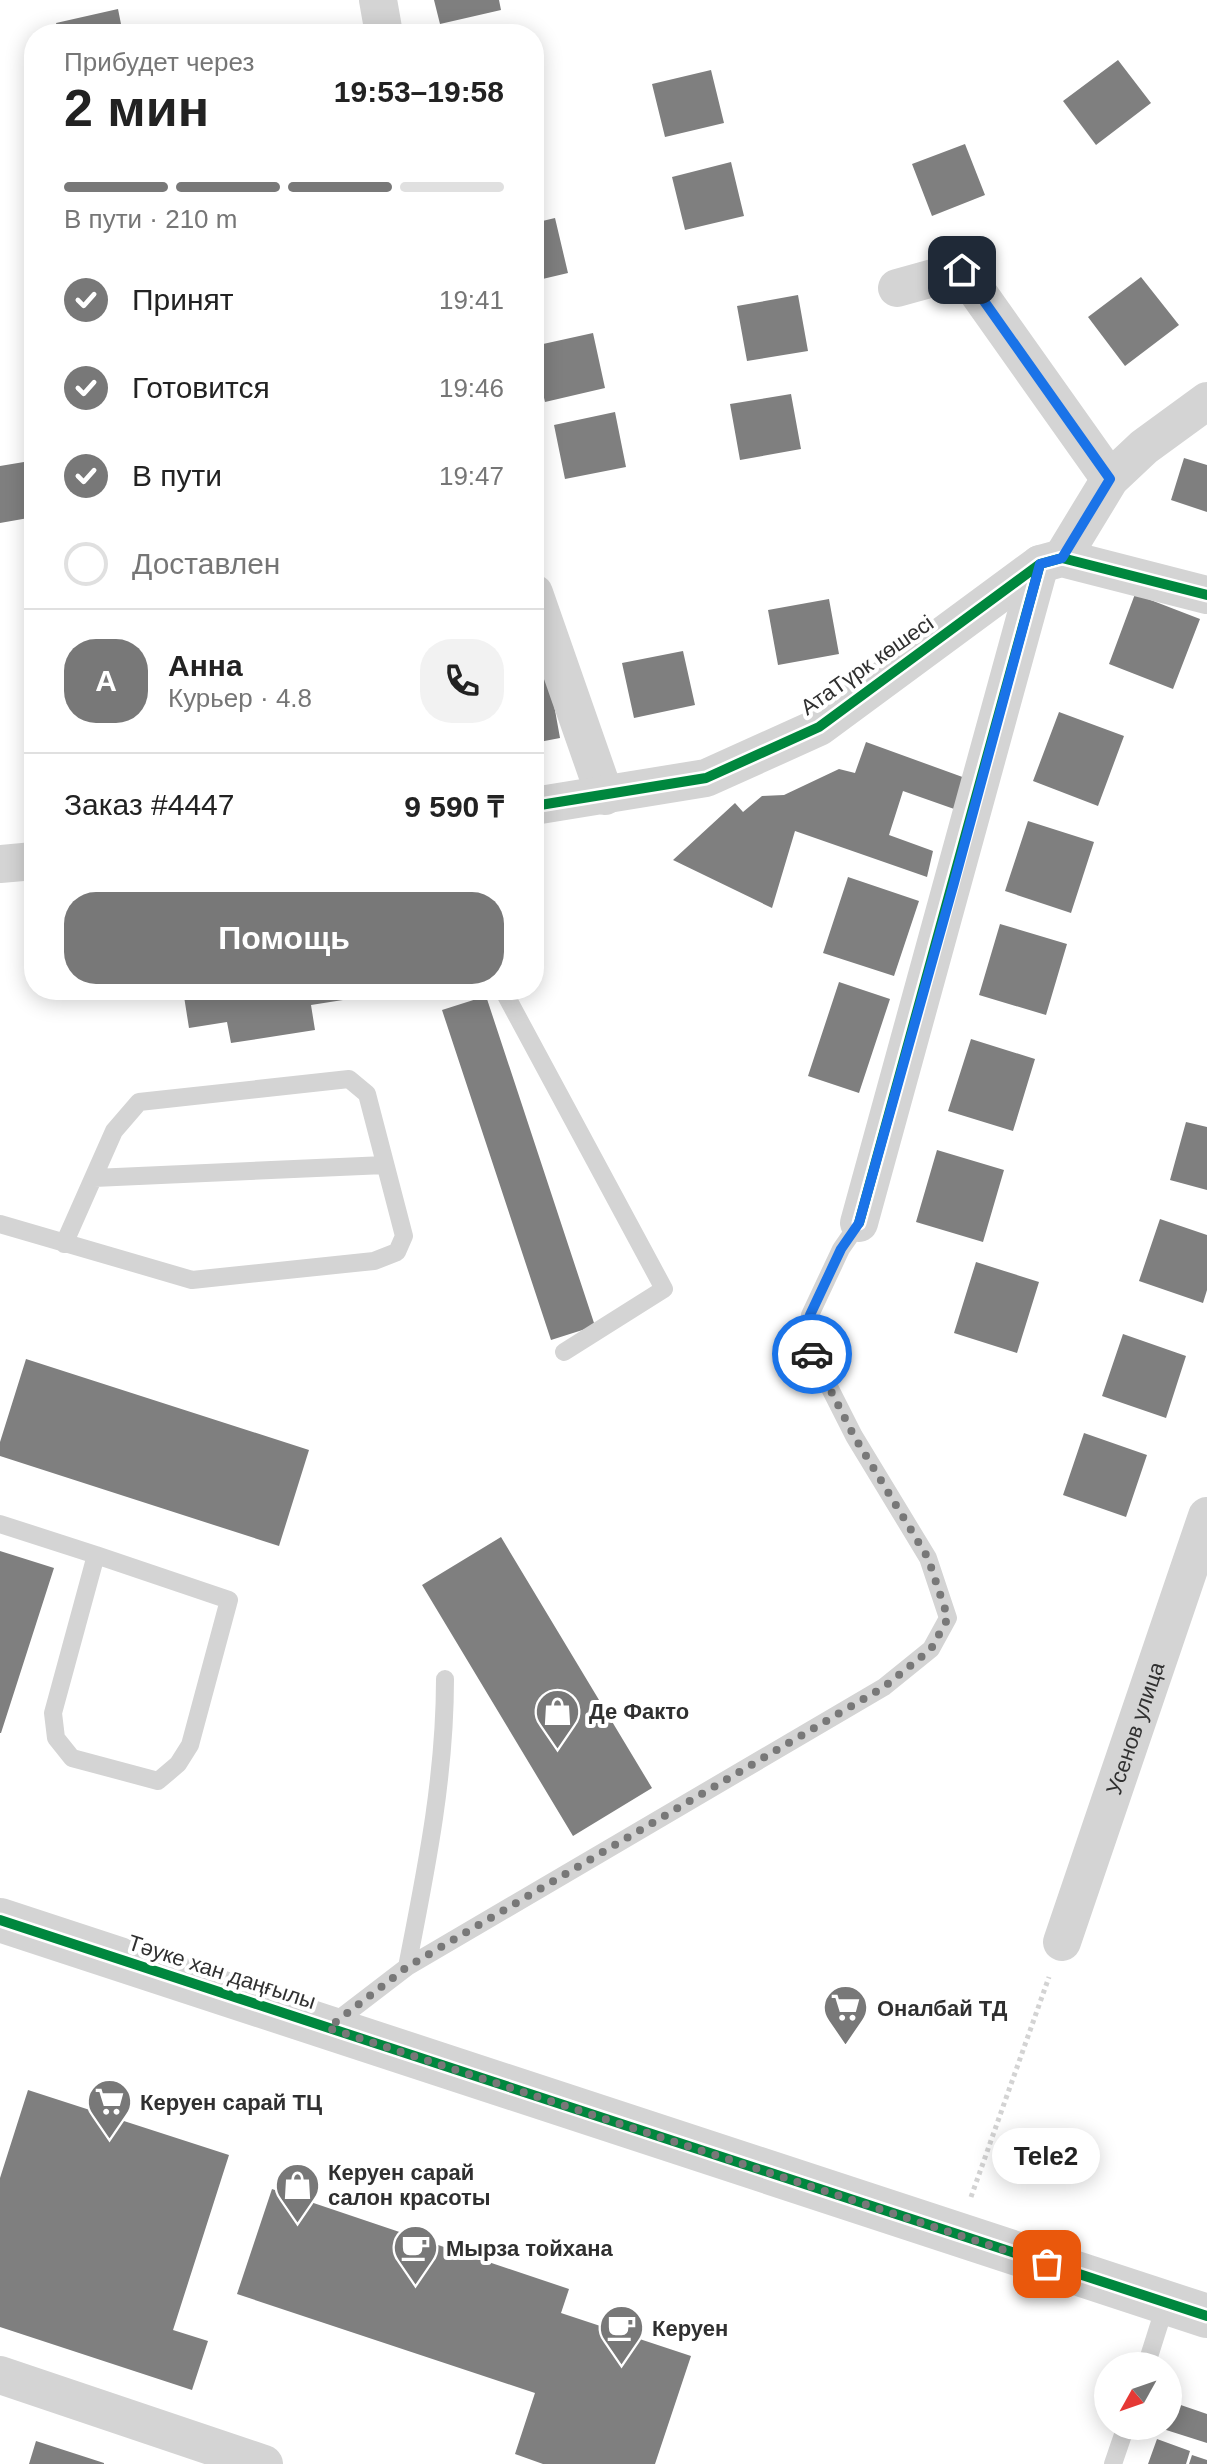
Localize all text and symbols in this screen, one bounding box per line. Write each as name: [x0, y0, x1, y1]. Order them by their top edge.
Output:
text: Прибудет через: [64, 47, 254, 77]
text: 19:53–19:58: [334, 75, 504, 108]
text: 2 мин: [64, 79, 209, 137]
text: В пути · 210 m: [64, 204, 237, 234]
pin: [928, 236, 996, 304]
icon: home: [940, 248, 984, 292]
icon: check: [64, 278, 108, 322]
text: Принят: [132, 283, 234, 316]
text: 19:41: [439, 285, 504, 315]
icon: check: [64, 366, 108, 410]
text: Готовится: [132, 371, 270, 404]
text: 19:46: [439, 373, 504, 403]
icon: check: [64, 454, 108, 498]
text: В пути: [132, 459, 222, 492]
text: 19:47: [439, 461, 504, 491]
text: Доставлен: [132, 547, 280, 580]
street label: АтаТүрк көшесі: [796, 610, 938, 720]
button: phone: [420, 639, 504, 723]
text: Анна: [168, 649, 243, 682]
text: А: [95, 664, 117, 697]
text: Курьер · 4.8: [168, 683, 312, 713]
text: Заказ #4447: [64, 788, 234, 821]
text: 9 590 ₸: [404, 790, 504, 823]
button: Помощь: [64, 892, 504, 984]
courier: [772, 1314, 852, 1394]
icon: car: [790, 1332, 834, 1376]
street label: Усенов улица: [1101, 1658, 1169, 1798]
shop icon: Де Факто: [534, 1687, 582, 1750]
place label: Де Факто: [589, 1699, 689, 1724]
street label: Тәуке хан даңғылы: [125, 1930, 319, 2014]
supermarket icon: Оналбай ТД: [822, 1984, 870, 2047]
place label: Оналбай ТД: [877, 1996, 1008, 2021]
supermarket icon: Керуен сарай ТЦ: [85, 2078, 133, 2141]
place label: Керуен сарай ТЦ: [140, 2090, 322, 2115]
callout: Tele2: [993, 2128, 1101, 2184]
text: Tele2: [1014, 2141, 1078, 2171]
place label: Керуен сарай салон красоты: [328, 2160, 491, 2210]
shop icon: Керуен сарай салон красоты: [273, 2161, 321, 2224]
cafe icon: Мырза тойхана: [391, 2224, 439, 2287]
pin: [1013, 2230, 1081, 2298]
place label: Мырза тойхана: [446, 2236, 613, 2261]
icon: bag: [1025, 2242, 1069, 2286]
cafe icon: Керуен: [597, 2304, 645, 2367]
place label: Керуен: [652, 2316, 728, 2341]
north arrow: [1094, 2352, 1182, 2440]
map controls: [1094, 2352, 1182, 2440]

